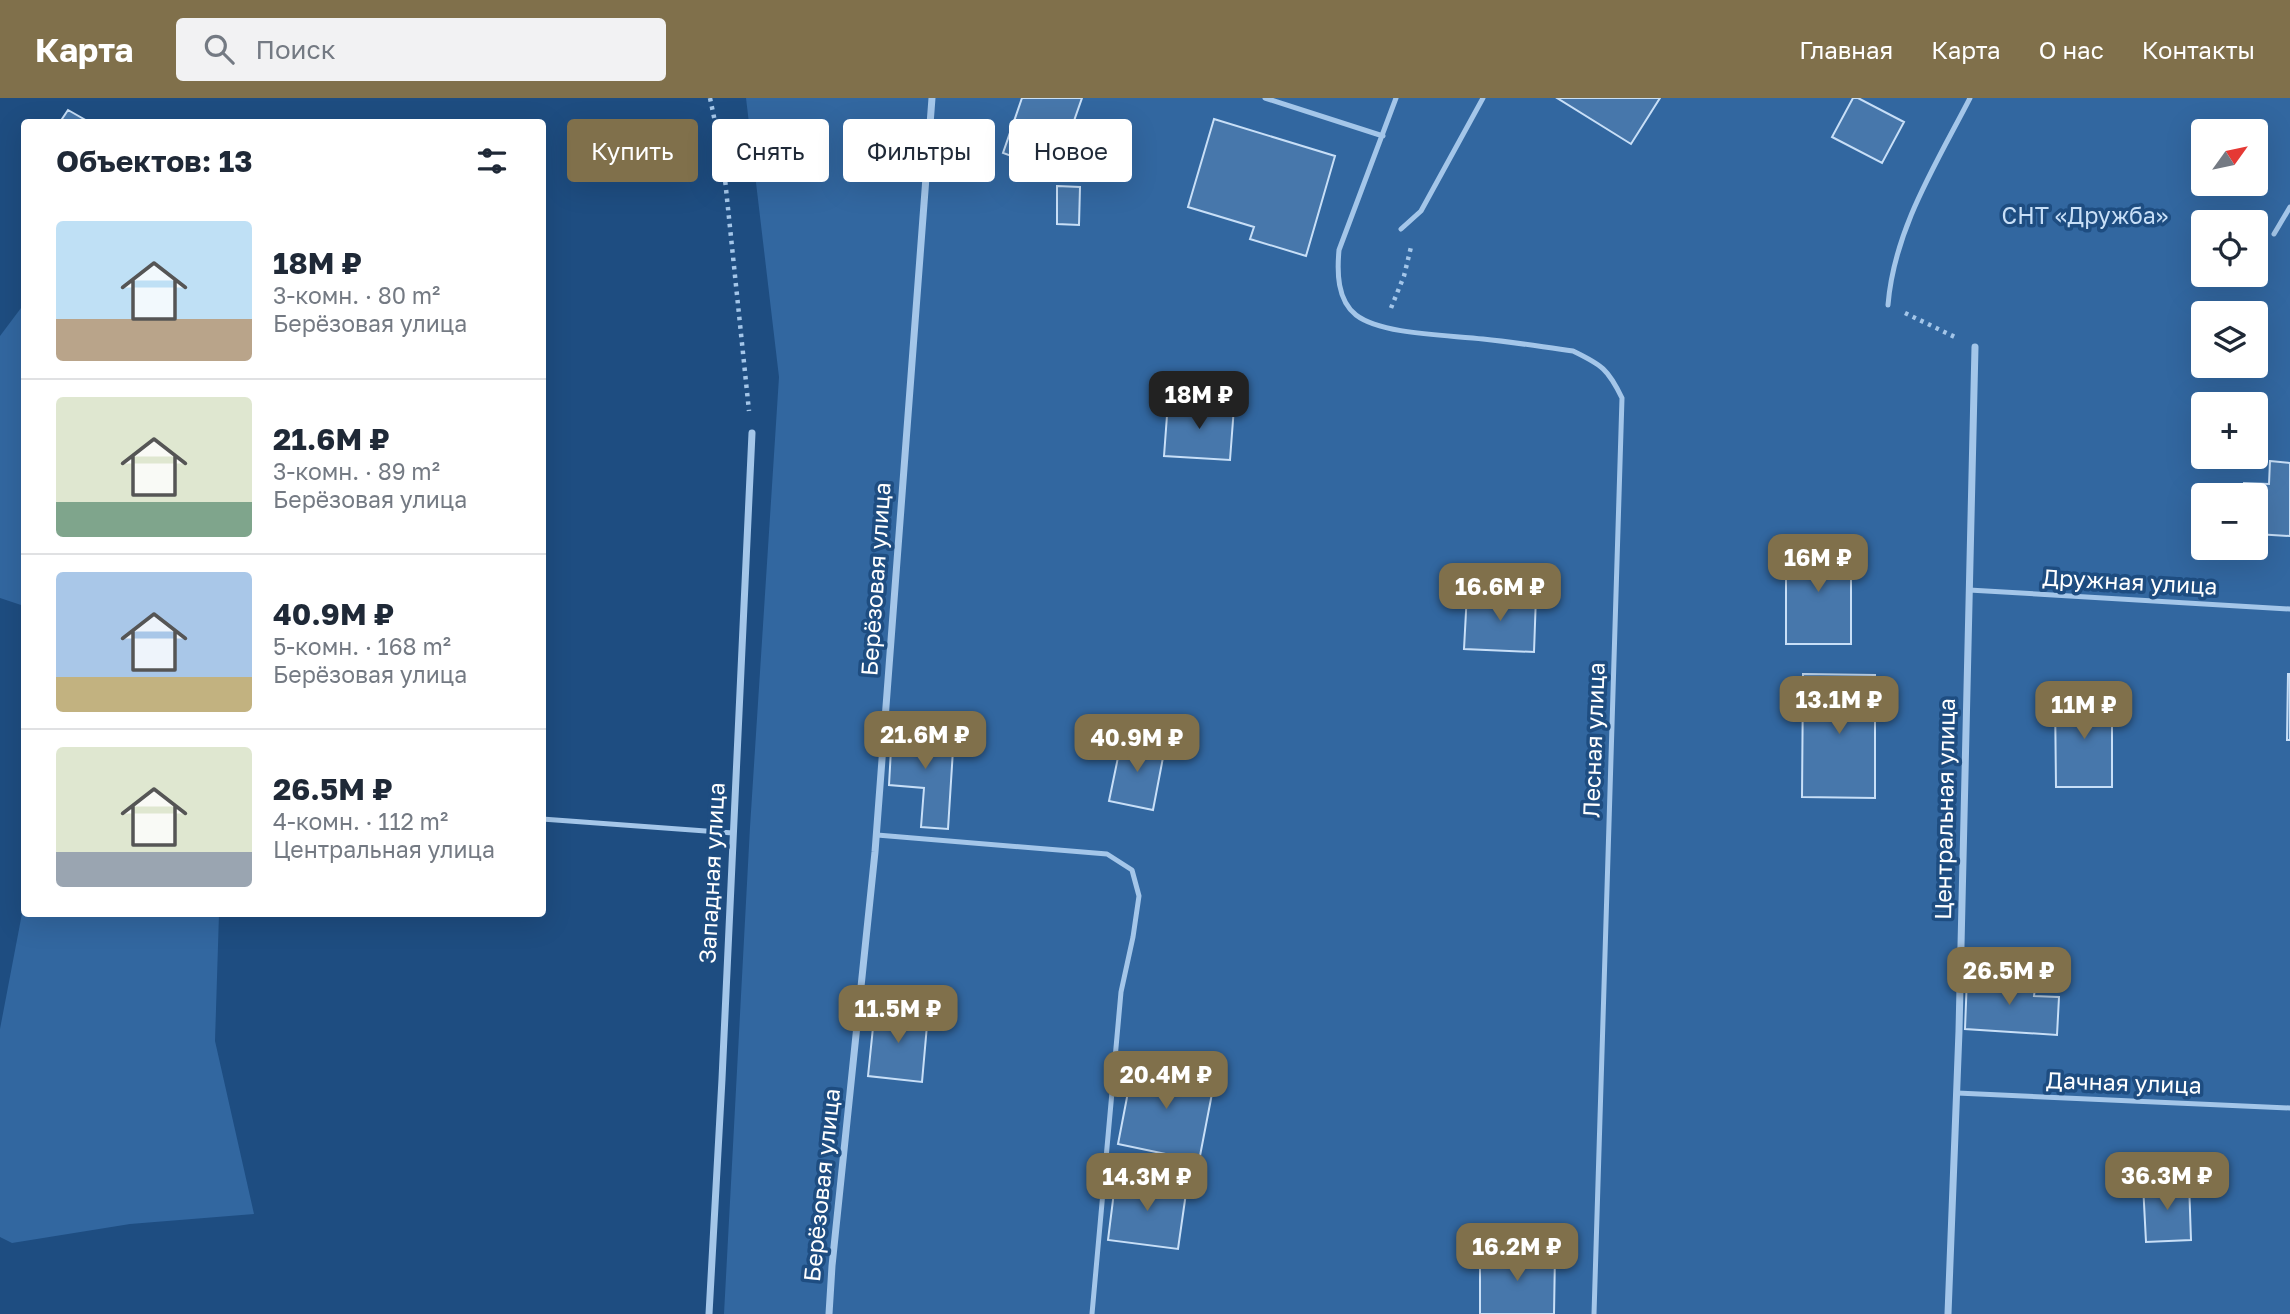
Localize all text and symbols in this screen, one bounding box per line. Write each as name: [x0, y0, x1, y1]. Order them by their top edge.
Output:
search box: [176, 18, 666, 81]
text: Карта: [35, 30, 134, 69]
icon: search: [200, 30, 238, 68]
text: Поиск: [256, 34, 336, 65]
text: Главная: [1799, 35, 1893, 64]
text: Карта: [1931, 35, 2001, 64]
text: О нас: [2039, 35, 2104, 64]
text: Контакты: [2142, 35, 2255, 64]
chip: Купить: [567, 119, 698, 182]
chip: Снять: [712, 119, 829, 182]
chip: Фильтры: [843, 119, 995, 182]
chip: Новое: [1009, 119, 1132, 182]
north arrow: [2191, 119, 2268, 196]
map controls: [2191, 119, 2268, 560]
icon: filters: [473, 142, 511, 180]
text: Объектов: 13: [56, 143, 253, 179]
park label: СНТ «Дружба»: [2002, 201, 2168, 229]
button: locate: [2191, 210, 2268, 287]
text: 18M ₽: [273, 245, 362, 281]
icon: home: [112, 249, 196, 333]
text: 3-комн. · 80 m²: [273, 281, 440, 309]
button: layers: [2191, 301, 2268, 378]
text: Берёзовая улица: [273, 309, 467, 337]
pin: 18M ₽: [1150, 372, 1248, 431]
text: 18M ₽: [1165, 380, 1233, 408]
button: +: [2191, 392, 2268, 469]
text: 21.6M ₽: [273, 421, 390, 457]
icon: home: [112, 425, 196, 509]
text: 3-комн. · 89 m²: [273, 457, 440, 485]
street label: Берёзовая улица: [854, 481, 896, 677]
button: −: [2191, 483, 2268, 560]
text: Берёзовая улица: [273, 485, 467, 513]
pin: 16M ₽: [1769, 534, 1867, 594]
text: 16M ₽: [1784, 543, 1852, 571]
street label: Дружная улица: [2042, 562, 2218, 600]
pin: 16.6M ₽: [1435, 564, 1565, 623]
text: 16.6M ₽: [1455, 572, 1545, 600]
text: 40.9M ₽: [273, 596, 394, 632]
icon: home: [112, 600, 196, 684]
text: 5-комн. · 168 m²: [273, 632, 451, 660]
text: Берёзовая улица: [273, 660, 467, 688]
street label: Лесная улица: [1576, 662, 1610, 818]
pin: 13.1M ₽: [1774, 676, 1904, 736]
pin: 11M ₽: [2035, 682, 2133, 741]
text: 13.1M ₽: [1796, 685, 1882, 713]
text: 11M ₽: [2051, 690, 2117, 718]
street label: Центральная улица: [1928, 698, 1960, 920]
pin: 21.6M ₽: [860, 712, 990, 771]
pin: 40.9M ₽: [1072, 714, 1202, 774]
text: 21.6M ₽: [880, 720, 970, 748]
text: 40.9M ₽: [1090, 723, 1184, 751]
text: 26.5M ₽: [273, 771, 393, 807]
icon: home: [112, 775, 196, 859]
street label: Западная улица: [692, 781, 730, 964]
text: 4-комн. · 112 m²: [273, 807, 448, 835]
text: Центральная улица: [273, 835, 495, 863]
pin: 26.5M ₽: [1944, 948, 2074, 1007]
text: 26.5M ₽: [1963, 956, 2055, 984]
pin: 11.5M ₽: [833, 986, 963, 1045]
text: 11.5M ₽: [855, 994, 941, 1022]
pin: 20.4M ₽: [1101, 1052, 1231, 1111]
text: 20.4M ₽: [1120, 1060, 1212, 1088]
street label: Дачная улица: [2046, 1065, 2202, 1099]
street label: Берёзовая улица: [797, 1087, 845, 1283]
pin: 36.3M ₽: [2102, 1152, 2232, 1212]
pin: 14.3M ₽: [1082, 1154, 1212, 1213]
text: 36.3M ₽: [2121, 1161, 2213, 1189]
text: 14.3M ₽: [1102, 1162, 1192, 1190]
pin: 16.2M ₽: [1452, 1224, 1582, 1283]
text: 16.2M ₽: [1472, 1232, 1562, 1260]

